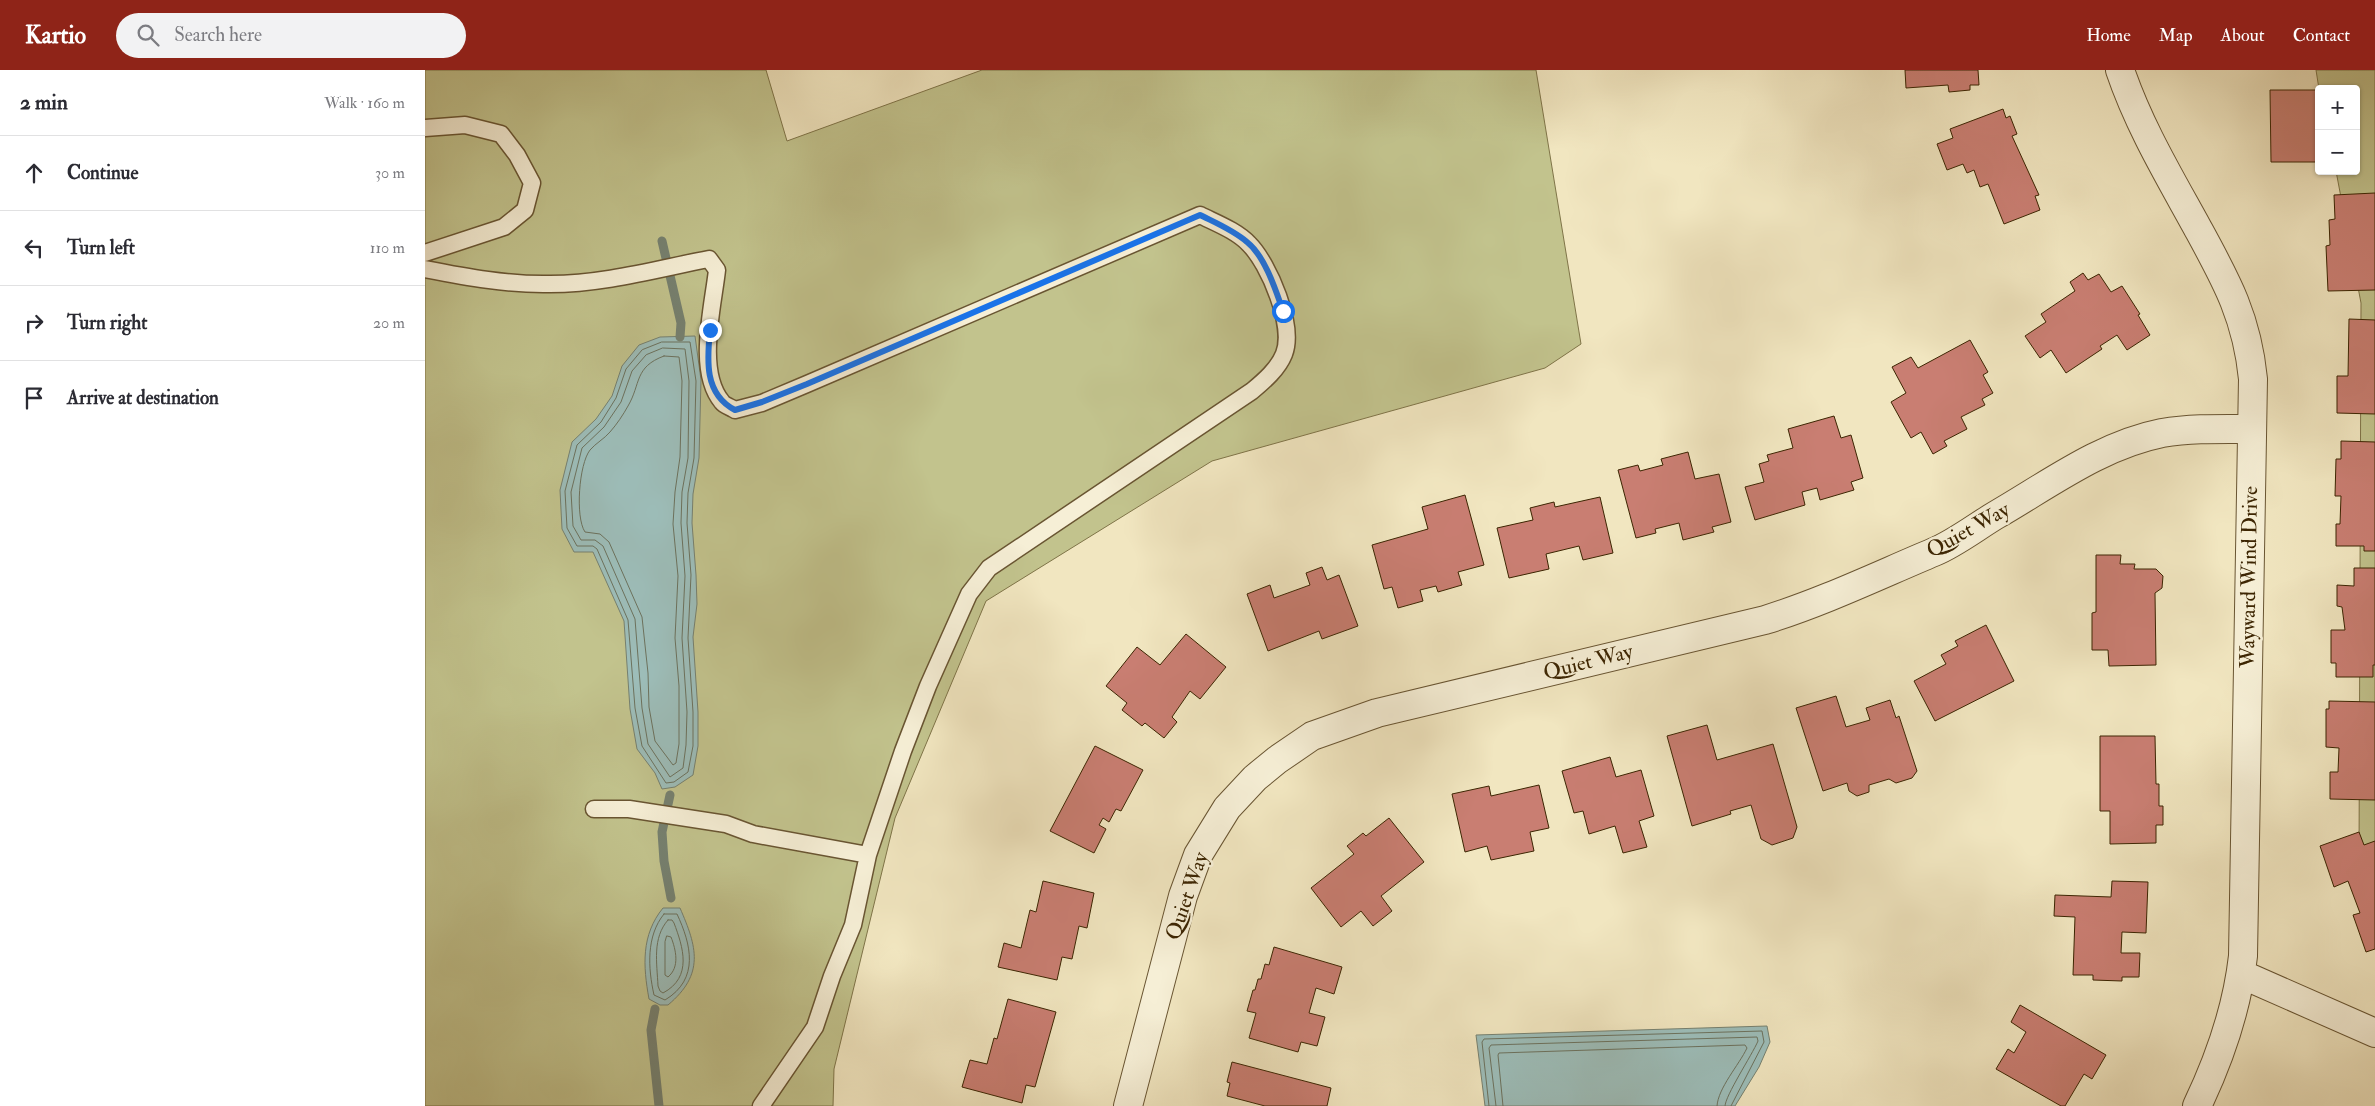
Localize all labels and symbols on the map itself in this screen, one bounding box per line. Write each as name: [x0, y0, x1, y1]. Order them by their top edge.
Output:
route start: [1272, 300, 1295, 323]
route end: [699, 319, 722, 342]
street label: Wayward Wind Drive: [2234, 486, 2264, 669]
street label: Quiet Way: [1922, 496, 2015, 564]
street label: Quiet Way: [1540, 638, 1636, 686]
street label: Quiet Way: [1159, 848, 1215, 944]

